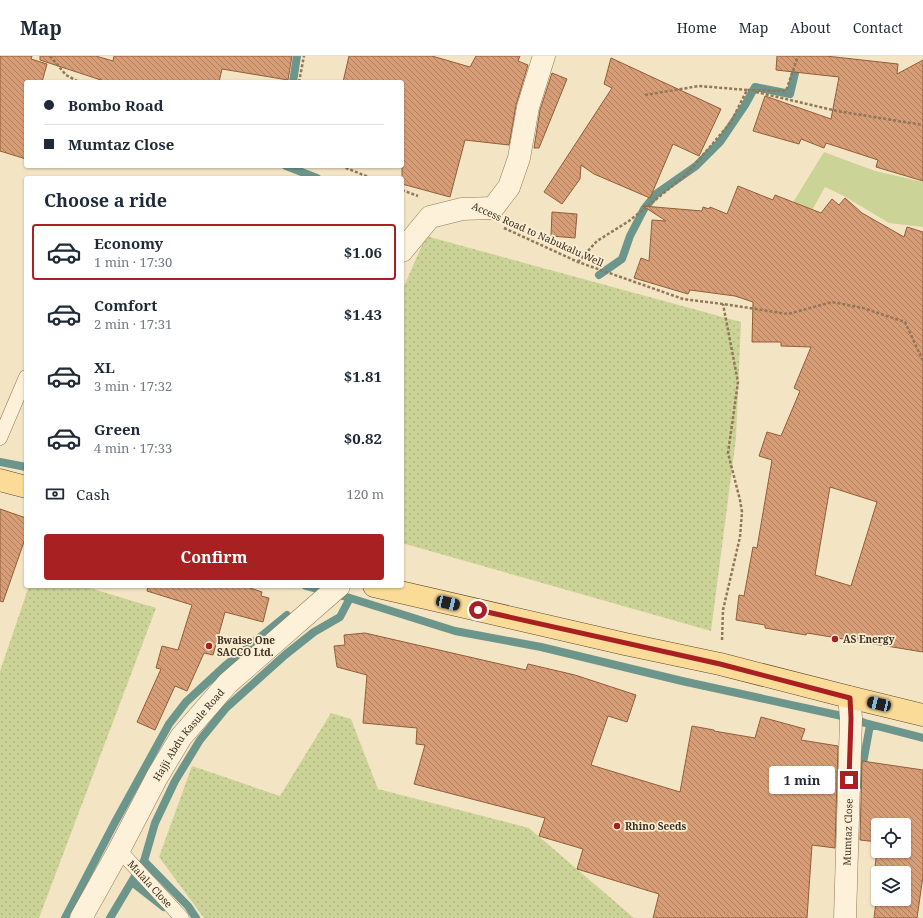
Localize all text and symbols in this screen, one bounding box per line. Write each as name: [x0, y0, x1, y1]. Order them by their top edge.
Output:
text: Map: [20, 15, 62, 41]
text: Home: [677, 18, 717, 37]
text: Map: [739, 18, 768, 37]
text: About: [790, 18, 831, 37]
text: Contact: [853, 18, 903, 37]
text: Bombo Road: [68, 95, 164, 115]
text: Mumtaz Close: [68, 134, 174, 154]
text: Choose a ride: [44, 188, 167, 212]
street label: Access Road to Nabukalu Well: [470, 199, 606, 269]
text: Economy: [94, 233, 163, 253]
icon: car: [46, 234, 82, 270]
text: $1.06: [344, 242, 382, 262]
text: 1 min · 17:30: [94, 253, 172, 271]
text: Comfort: [94, 295, 157, 315]
icon: car: [46, 296, 82, 332]
text: $1.43: [344, 304, 382, 324]
text: 2 min · 17:31: [94, 315, 172, 333]
text: XL: [94, 357, 115, 377]
icon: car: [46, 358, 82, 394]
text: $1.81: [344, 366, 382, 386]
text: 3 min · 17:32: [94, 377, 172, 395]
text: Green: [94, 419, 141, 439]
icon: car: [46, 420, 82, 456]
text: $0.82: [344, 428, 382, 448]
text: 4 min · 17:33: [94, 439, 172, 457]
icon: cash: [44, 483, 66, 505]
text: Cash: [76, 484, 110, 504]
text: 120 m: [347, 485, 384, 503]
button: Confirm: [44, 534, 384, 580]
car: [435, 594, 461, 612]
route start: [469, 601, 487, 619]
place label: AS Energy: [843, 632, 895, 646]
place label: Bwaise One SACCO Ltd.: [217, 633, 275, 659]
marker: AS Energy: [830, 634, 840, 644]
marker: Bwaise One SACCO Ltd.: [204, 641, 214, 651]
street label: Hajji Abdu Kasule Road: [149, 685, 227, 784]
car: [866, 695, 892, 713]
callout: 1 min: [769, 766, 835, 794]
text: 1 min: [784, 771, 820, 789]
route end: [840, 771, 858, 789]
street label: Mumtaz Close: [840, 798, 856, 866]
map controls: [871, 818, 911, 906]
button: locate: [871, 818, 911, 858]
place label: Rhino Seeds: [625, 819, 686, 833]
marker: Rhino Seeds: [612, 821, 622, 831]
street label: Malala Close: [125, 857, 176, 911]
button: layers: [871, 866, 911, 906]

